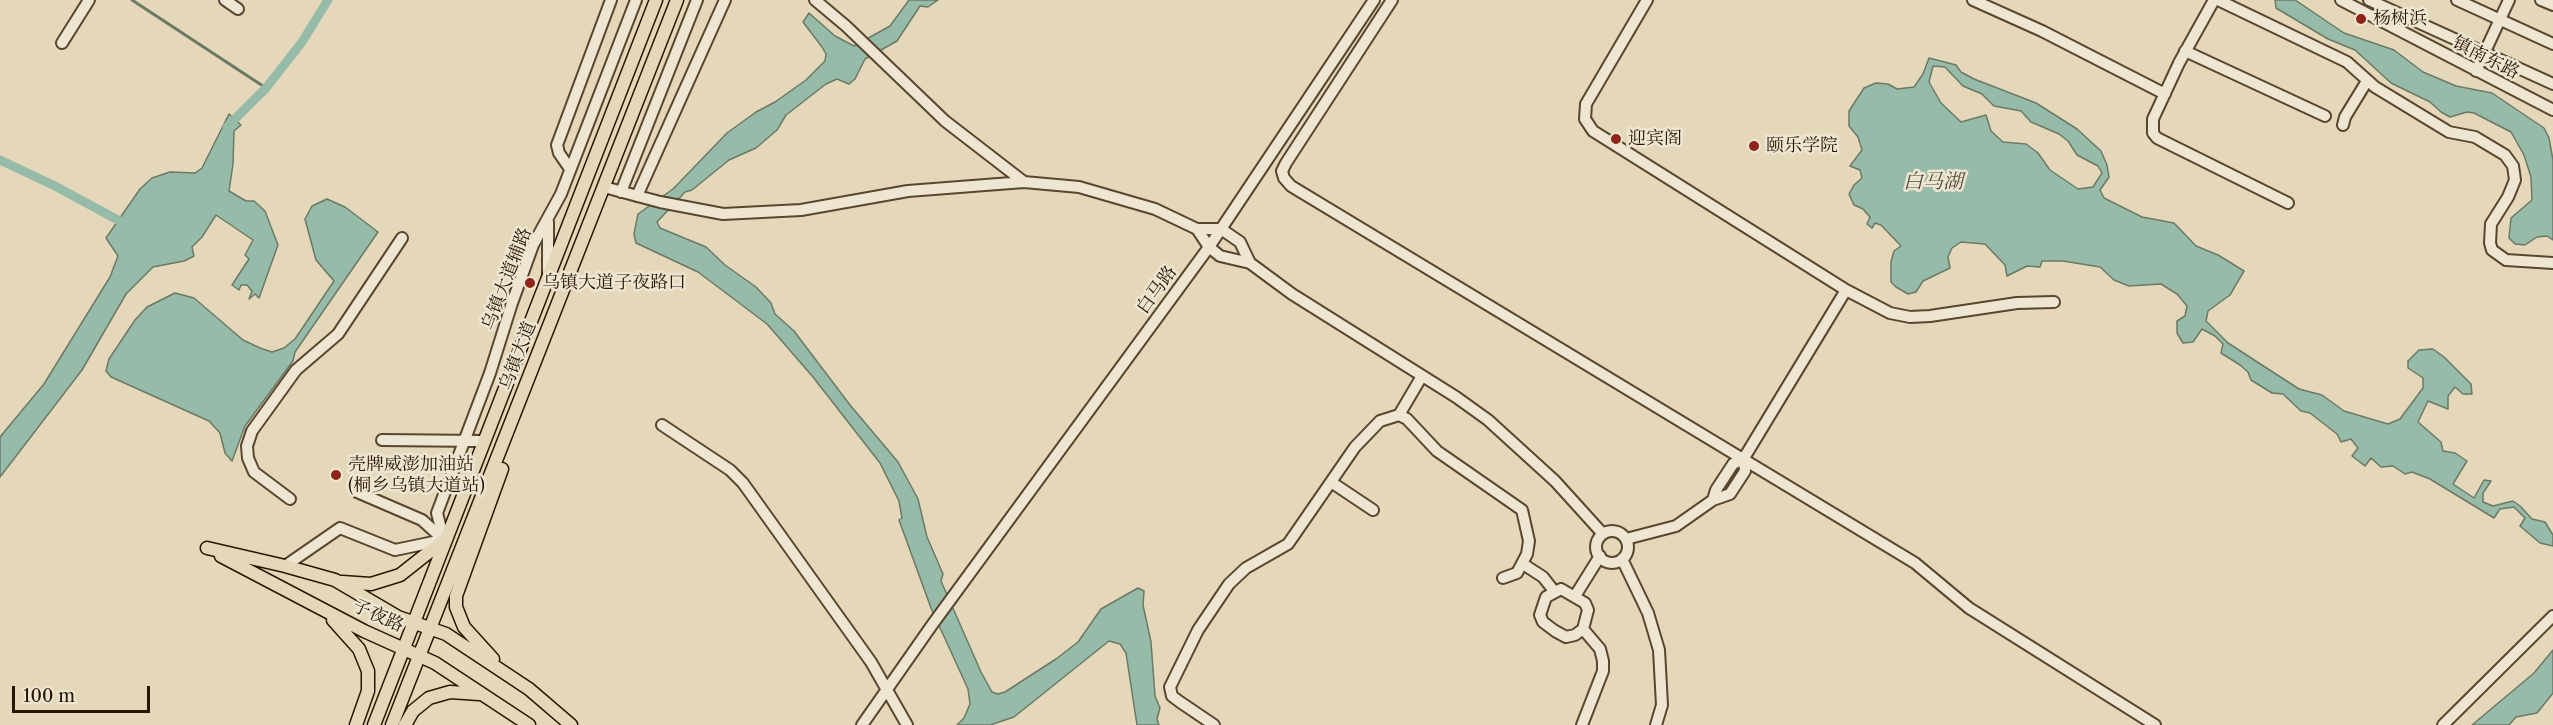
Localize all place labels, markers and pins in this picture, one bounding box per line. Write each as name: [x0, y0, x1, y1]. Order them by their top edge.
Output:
place label: 杨树浜: [2373, 8, 2427, 30]
marker: 杨树浜: [2354, 12, 2368, 26]
place label: 迎宾阁: [1628, 128, 1682, 150]
marker: 迎宾阁: [1609, 132, 1623, 146]
place label: 颐乐学院: [1766, 135, 1838, 157]
marker: 颐乐学院: [1747, 139, 1761, 153]
place label: 乌镇大道子夜路口: [542, 272, 686, 294]
marker: 乌镇大道子夜路口: [523, 276, 537, 290]
place label: 壳牌威澎加油站 (桐乡乌镇大道站): [348, 454, 485, 496]
marker: 壳牌威澎加油站 (桐乡乌镇大道站): [329, 468, 343, 482]

